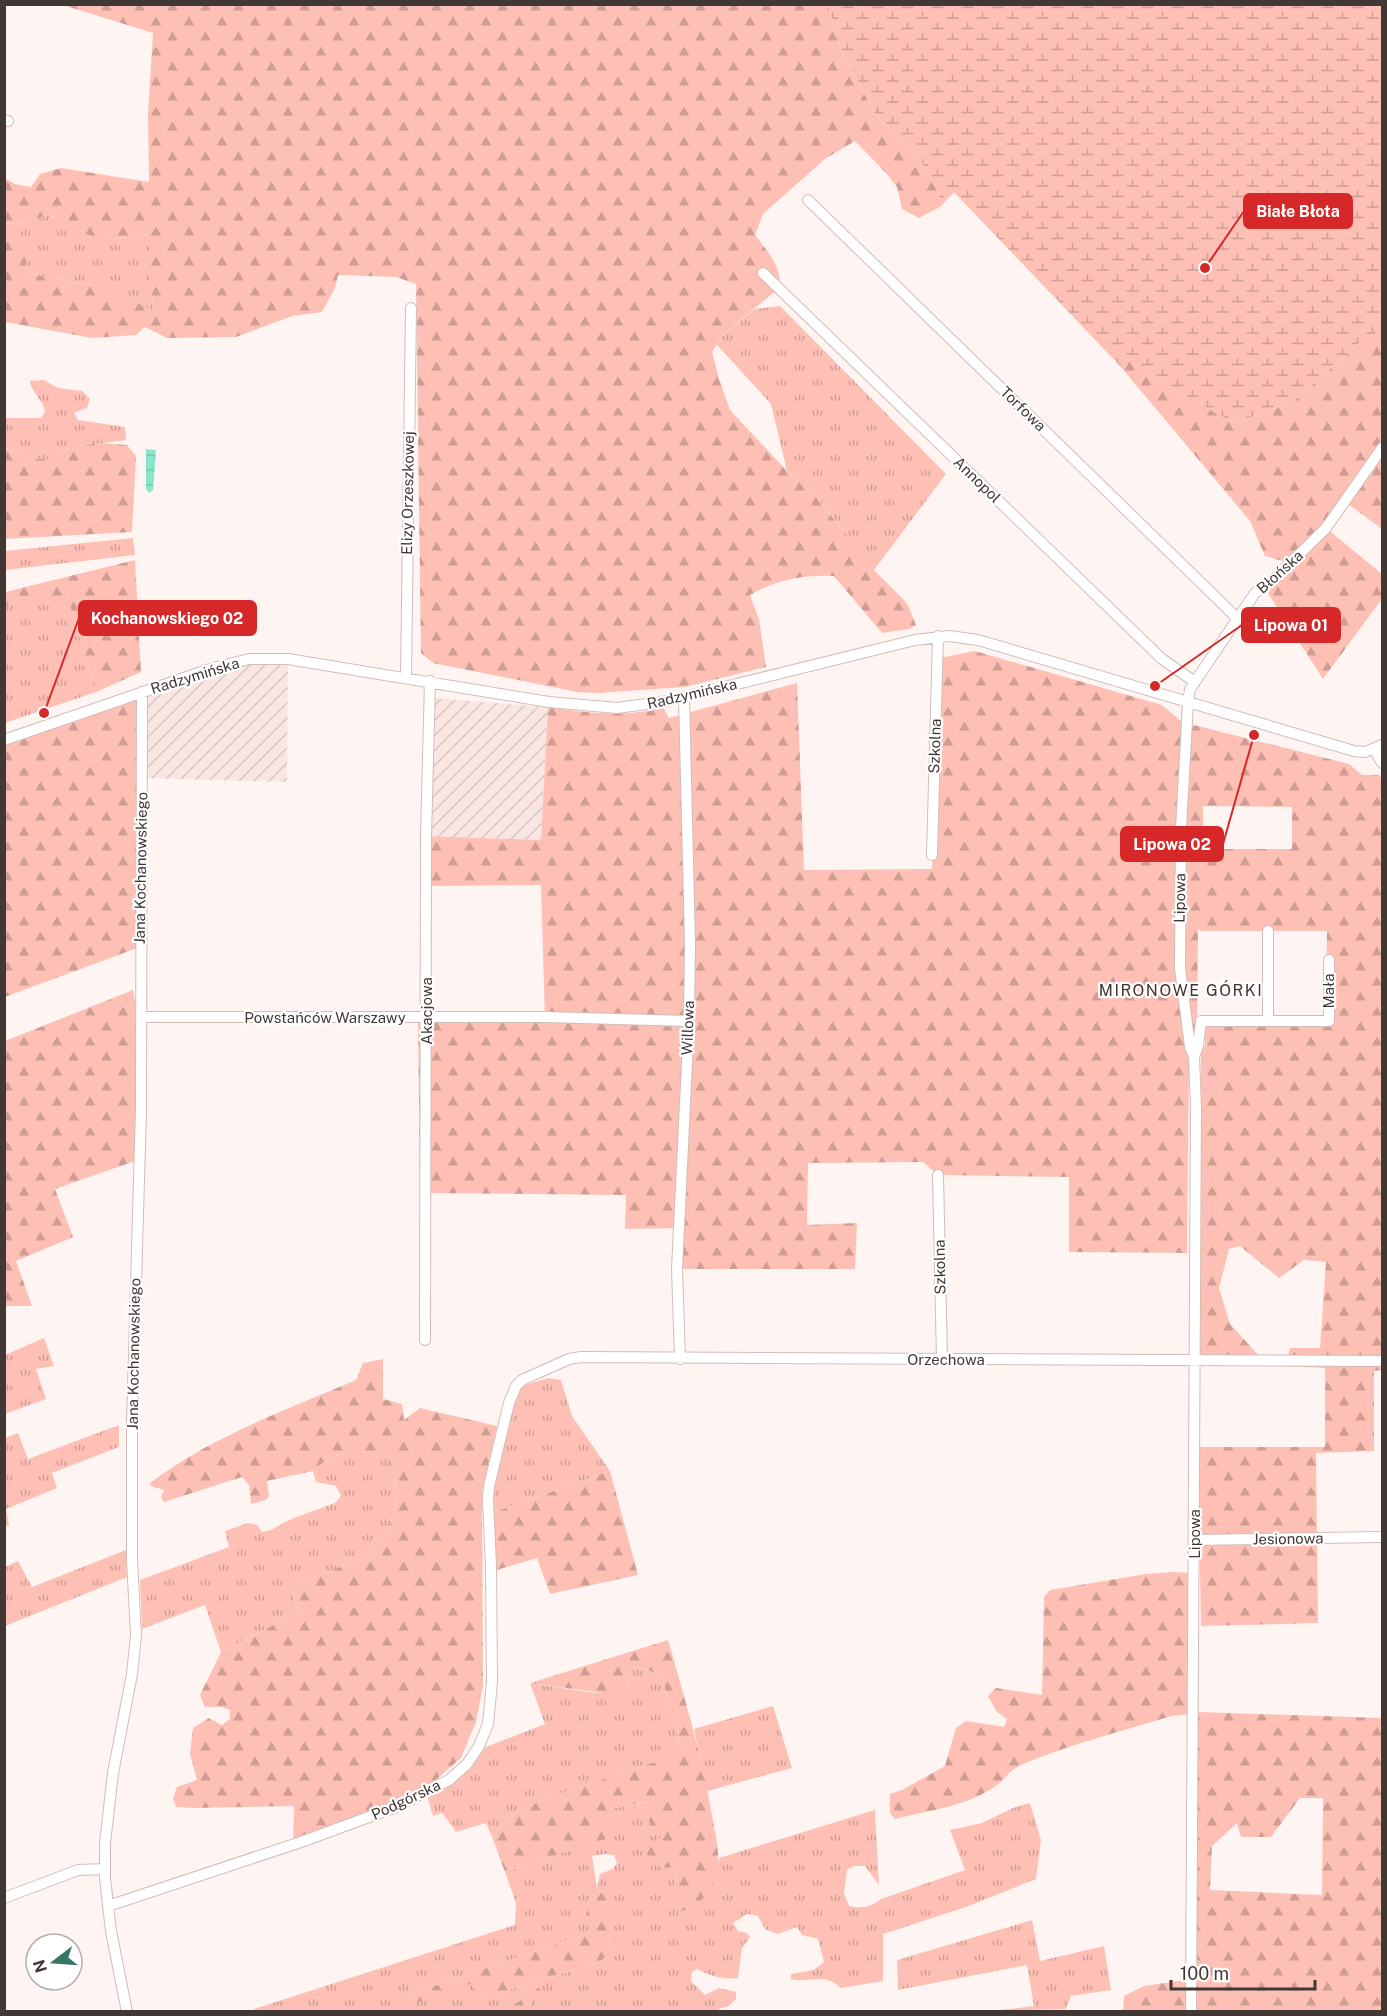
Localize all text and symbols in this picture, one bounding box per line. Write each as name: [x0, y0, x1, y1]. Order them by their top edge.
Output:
callout: Białe Błota: [1244, 194, 1352, 228]
text: Białe Błota: [1256, 202, 1340, 221]
street label: Torfowa: [997, 383, 1050, 434]
street label: Elizy Orzeszkowej: [398, 431, 417, 555]
street label: Annopol: [950, 453, 1004, 506]
street label: Błońska: [1253, 547, 1306, 597]
callout: Kochanowskiego 02: [79, 601, 256, 635]
callout: Lipowa 01: [1242, 608, 1340, 642]
text: Kochanowskiego 02: [91, 609, 243, 628]
text: Lipowa 01: [1254, 616, 1328, 635]
street label: Radzymińska: [148, 654, 241, 697]
street label: Radzymińska: [645, 675, 739, 712]
street label: Szkolna: [925, 718, 944, 774]
street label: Jana Kochanowskiego: [131, 792, 150, 944]
callout: Lipowa 02: [1121, 827, 1223, 861]
text: Lipowa 02: [1133, 835, 1211, 854]
street label: Lipowa: [1171, 873, 1188, 923]
street label: Mała: [1320, 974, 1337, 1008]
street label: Akacjowa: [418, 977, 435, 1045]
district label: MIRONOWE GÓRKI: [1099, 980, 1263, 1000]
street label: Willowa: [678, 1000, 697, 1056]
street label: Powstańców Warszawy: [244, 1009, 406, 1026]
street label: Szkolna: [931, 1239, 948, 1295]
street label: Jana Kochanowskiego: [124, 1278, 143, 1430]
street label: Orzechowa: [907, 1351, 985, 1368]
street label: Lipowa: [1186, 1509, 1203, 1559]
street label: Jesionowa: [1252, 1529, 1324, 1548]
street label: Podgórska: [369, 1776, 443, 1823]
north arrow: [24, 1932, 84, 1992]
scale bar: [1171, 1953, 1315, 1991]
text: N: [29, 1957, 51, 1975]
text: 100 m: [1180, 1963, 1229, 1984]

